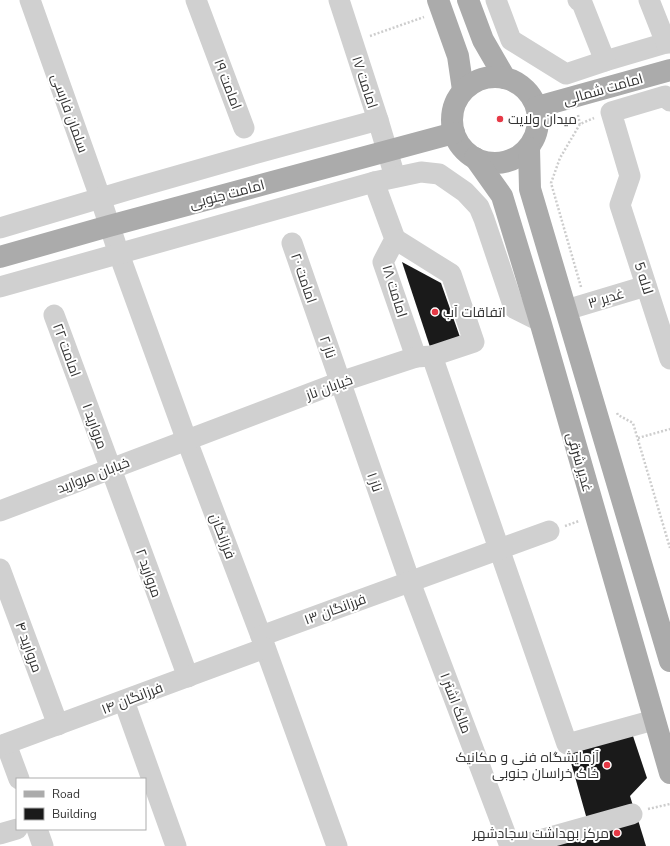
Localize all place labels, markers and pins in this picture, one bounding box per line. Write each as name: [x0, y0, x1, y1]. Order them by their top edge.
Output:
place label: میدان ولایت: [508, 110, 577, 129]
marker: میدان ولایت: [495, 114, 505, 124]
place label: اتفاقات آب: [443, 303, 506, 322]
marker: اتفاقات آب: [430, 307, 440, 317]
place label: آزمایشگاه فنی و مکانیک خاک خراسان جنوبی: [455, 748, 599, 783]
marker: آزمایشگاه فنی و مکانیک خاک خراسان جنوبی: [602, 760, 612, 770]
place label: مرکز بهداشت سجادشهر: [471, 824, 609, 843]
marker: مرکز بهداشت سجادشهر: [612, 828, 622, 838]

